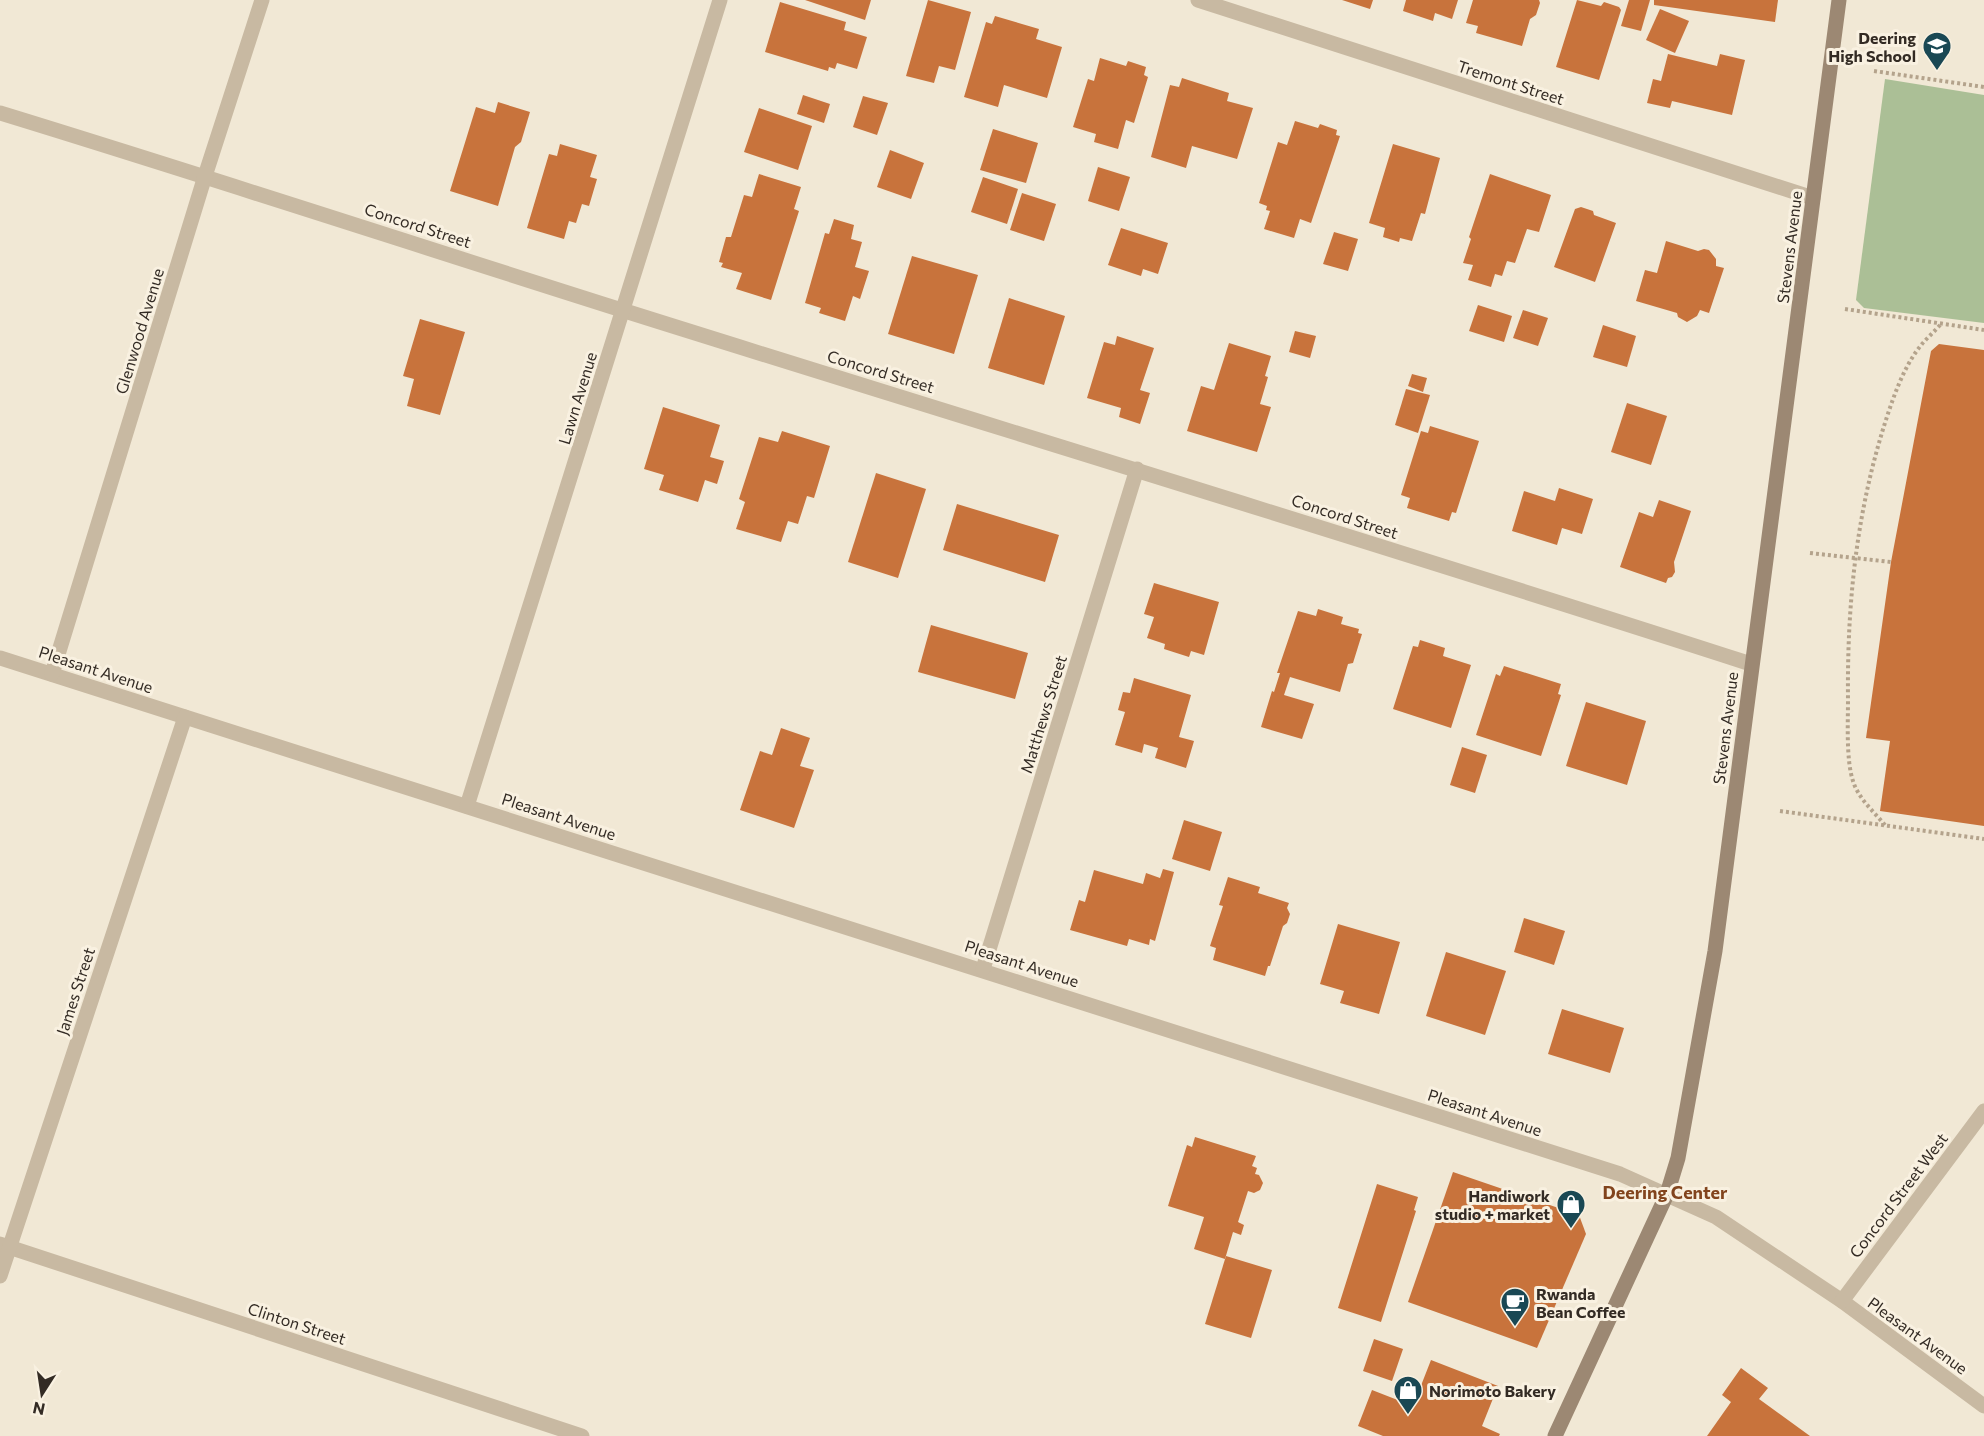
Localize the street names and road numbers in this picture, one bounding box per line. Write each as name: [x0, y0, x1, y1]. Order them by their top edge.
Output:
street label: Tremont Street: [1455, 56, 1567, 108]
street label: Stevens Avenue: [1773, 190, 1805, 304]
street label: Concord Street: [362, 199, 474, 251]
street label: Glenwood Avenue: [111, 266, 167, 396]
street label: Concord Street: [825, 346, 937, 396]
street label: Lawn Avenue: [554, 349, 600, 447]
street label: Concord Street: [1289, 490, 1401, 542]
street label: Pleasant Avenue: [37, 642, 155, 696]
street label: Matthews Street: [1016, 652, 1070, 775]
street label: Stevens Avenue: [1709, 671, 1741, 785]
street label: Pleasant Avenue: [500, 789, 618, 843]
street label: Pleasant Avenue: [963, 936, 1081, 990]
street label: James Street: [52, 944, 98, 1037]
street label: Pleasant Avenue: [1426, 1085, 1544, 1139]
street label: Concord Street West: [1845, 1129, 1951, 1261]
street label: Pleasant Avenue: [1864, 1292, 1972, 1378]
street label: Clinton Street: [246, 1298, 349, 1348]

